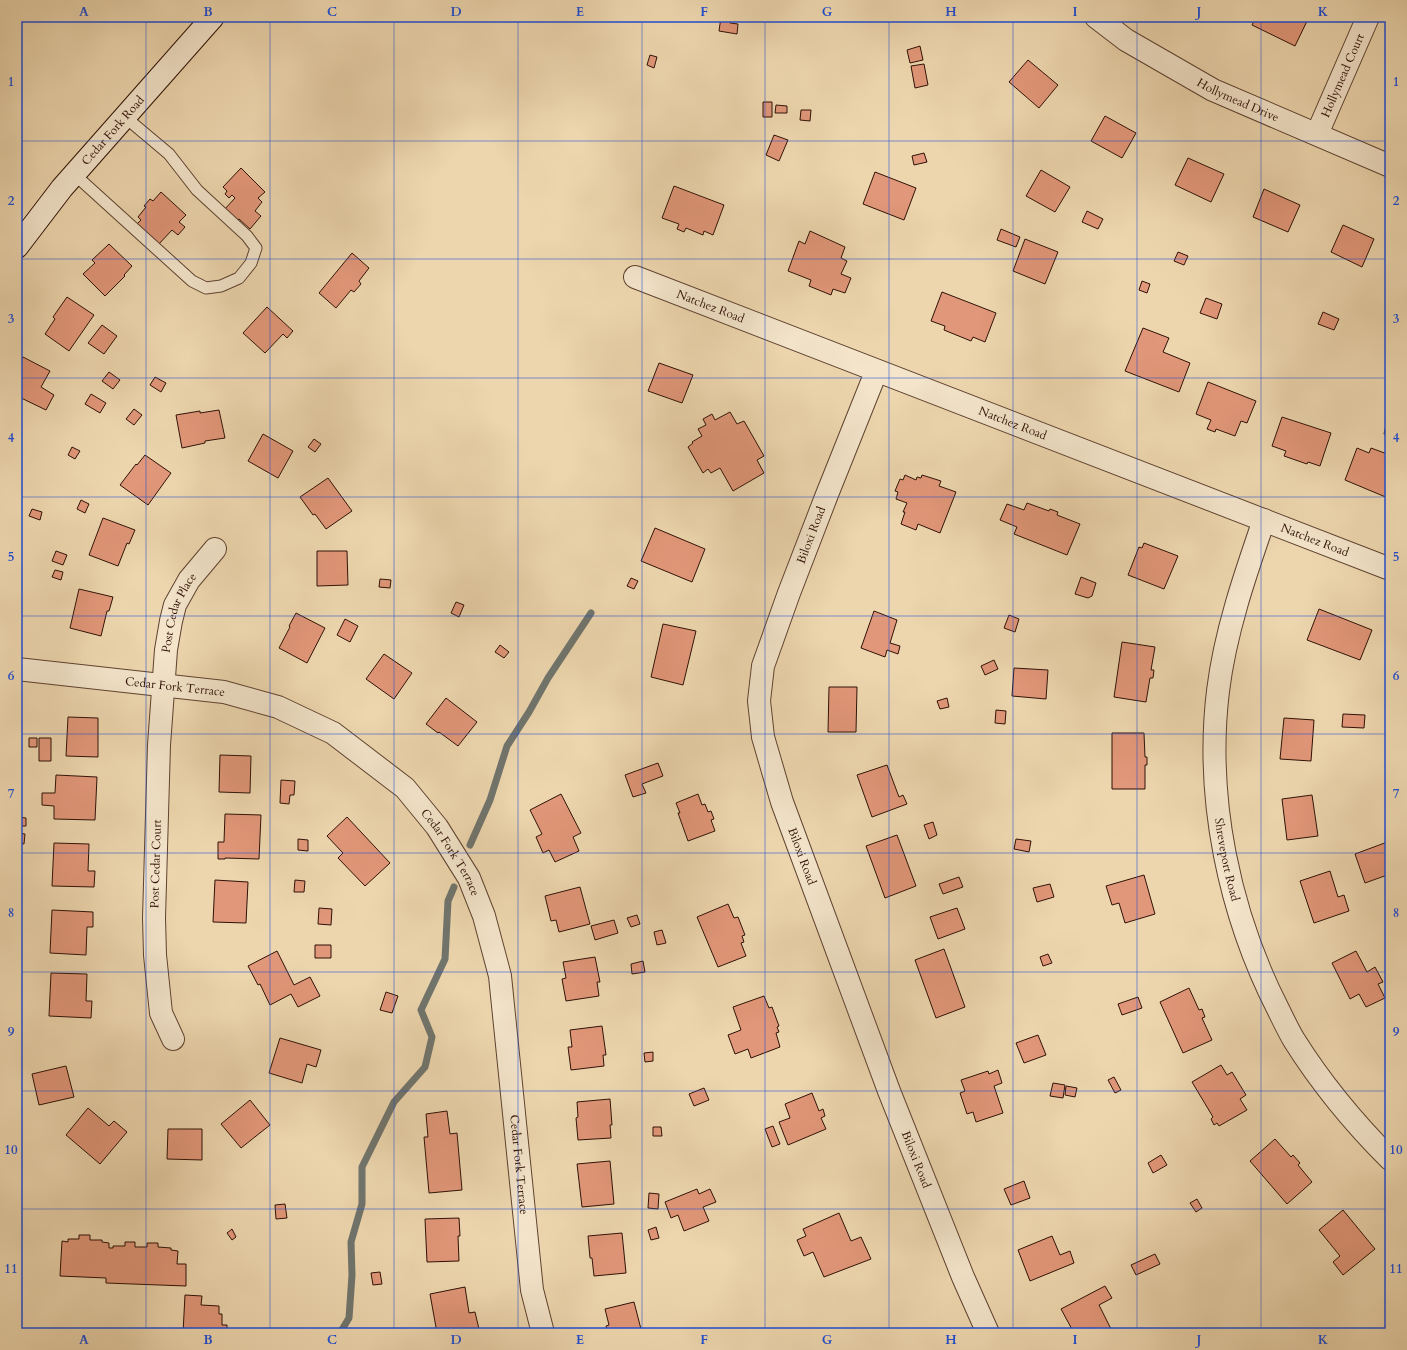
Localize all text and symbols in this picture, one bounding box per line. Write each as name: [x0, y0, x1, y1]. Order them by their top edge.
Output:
text: A: [79, 3, 89, 21]
text: B: [203, 3, 213, 21]
text: C: [327, 3, 337, 21]
text: D: [450, 3, 462, 21]
text: E: [576, 3, 584, 21]
text: F: [700, 3, 708, 21]
text: G: [822, 3, 833, 21]
text: H: [945, 3, 957, 21]
text: I: [1072, 3, 1078, 21]
text: J: [1195, 3, 1202, 21]
text: K: [1318, 3, 1329, 21]
street label: Hollymead Court: [1317, 31, 1368, 120]
text: 1: [8, 73, 14, 91]
text: 1: [1393, 73, 1399, 91]
street label: Hollymead Drive: [1194, 74, 1281, 125]
street label: Cedar Fork Road: [78, 92, 148, 169]
text: 2: [8, 192, 15, 210]
text: 2: [1393, 192, 1400, 210]
street label: Natchez Road: [674, 286, 747, 327]
text: 3: [8, 310, 15, 328]
text: 3: [1393, 310, 1400, 328]
street label: Natchez Road: [976, 403, 1050, 444]
text: 4: [8, 429, 15, 447]
text: 4: [1393, 429, 1400, 447]
street label: Biloxi Road: [793, 504, 829, 566]
street label: Natchez Road: [1279, 520, 1352, 561]
text: 5: [8, 548, 14, 566]
text: 5: [1393, 548, 1399, 566]
street label: Post Cedar Place: [158, 569, 200, 654]
text: 6: [8, 667, 15, 685]
text: 6: [1393, 667, 1400, 685]
street label: Cedar Fork Terrace: [124, 673, 226, 700]
text: 7: [8, 785, 15, 803]
text: 7: [1393, 785, 1400, 803]
street label: Cedar Fork Terrace: [417, 805, 483, 898]
street label: Shreveport Road: [1211, 817, 1244, 904]
street label: Post Cedar Court: [146, 819, 165, 909]
street label: Biloxi Road: [784, 825, 820, 888]
text: 8: [8, 904, 14, 922]
text: 8: [1393, 904, 1399, 922]
text: 9: [8, 1023, 15, 1041]
text: 9: [1393, 1023, 1400, 1041]
street label: Cedar Fork Terrace: [506, 1114, 532, 1215]
street label: Biloxi Road: [898, 1129, 935, 1191]
text: 10: [4, 1141, 18, 1159]
text: 10: [1389, 1141, 1403, 1159]
text: 11: [4, 1260, 18, 1278]
text: 11: [1389, 1260, 1403, 1278]
text: A: [79, 1331, 89, 1349]
text: B: [203, 1331, 213, 1349]
text: C: [327, 1331, 337, 1349]
text: D: [450, 1331, 462, 1349]
text: E: [576, 1331, 584, 1349]
text: F: [700, 1331, 708, 1349]
text: G: [822, 1331, 833, 1349]
text: H: [945, 1331, 957, 1349]
text: I: [1072, 1331, 1078, 1349]
text: J: [1195, 1331, 1202, 1349]
text: K: [1318, 1331, 1329, 1349]

